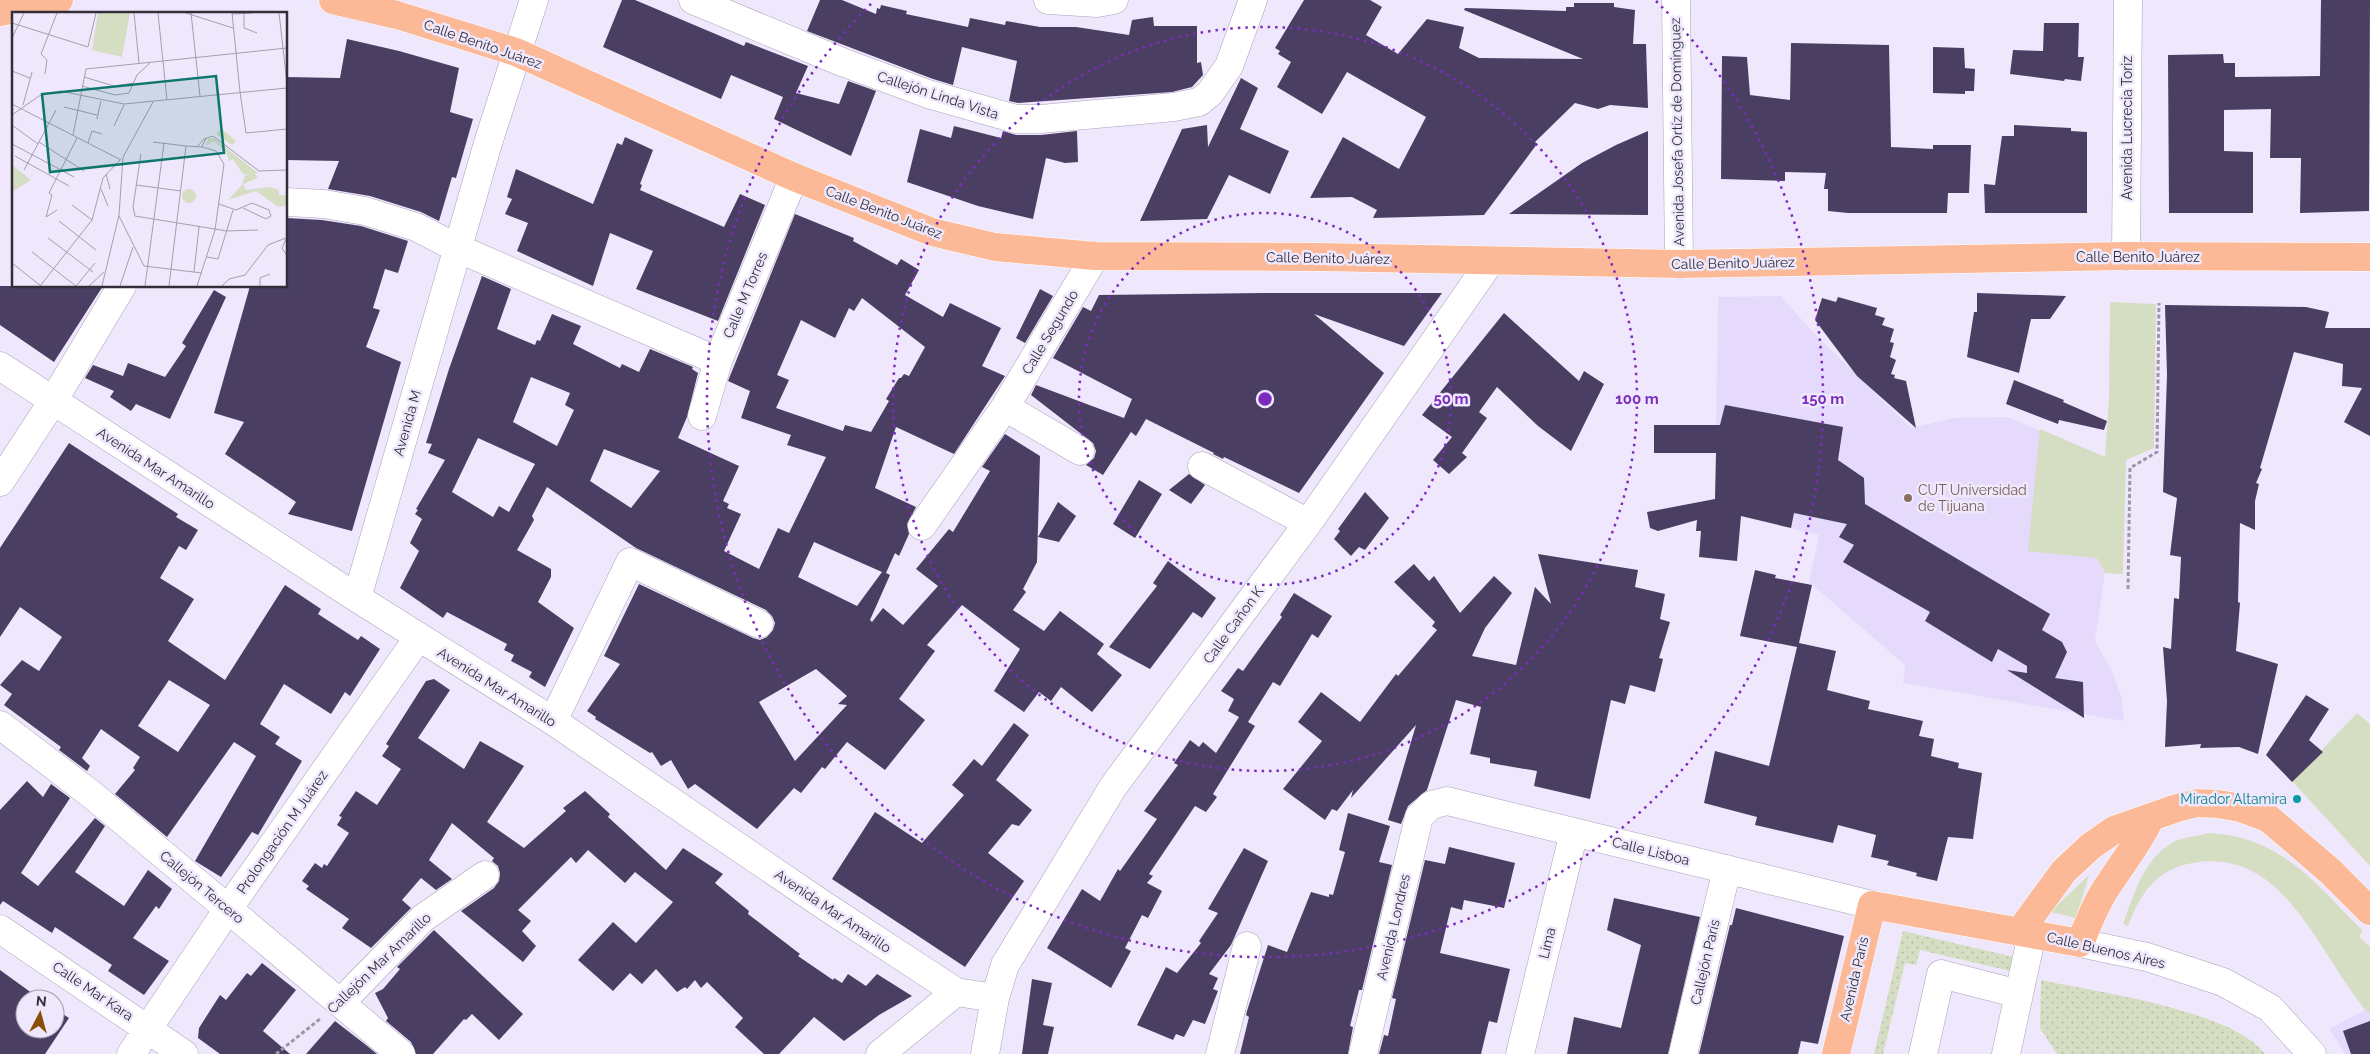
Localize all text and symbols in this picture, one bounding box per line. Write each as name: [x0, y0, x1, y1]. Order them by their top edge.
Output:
inset map: [12, 12, 288, 288]
street label: Calle Benito Juárez: [422, 16, 544, 72]
street label: Avenida Josefa Ortíz de Domínguez: [1667, 17, 1687, 247]
street label: Avenida Lucrecia Toriz: [2119, 56, 2135, 200]
street label: Callejón Linda Vista: [875, 68, 1001, 122]
street label: Calle Benito Juárez: [823, 182, 945, 242]
street label: Calle M Torres: [720, 249, 770, 340]
street label: Calle Benito Juárez: [1266, 249, 1390, 267]
street label: Calle Benito Juárez: [2076, 249, 2200, 265]
street label: Calle Benito Juárez: [1671, 254, 1795, 272]
street label: Calle Segundo: [1019, 287, 1081, 377]
street label: Avenida M: [390, 388, 424, 458]
centre of rings: [1256, 390, 1274, 408]
text: 50 m: [1433, 390, 1469, 408]
text: 100 m: [1615, 390, 1659, 408]
text: 150 m: [1802, 390, 1844, 408]
street label: Avenida Mar Amarillo: [94, 424, 218, 512]
place label: CUT Universidad de Tijuana: [1918, 482, 2027, 514]
marker: CUT Universidad de Tijuana: [1902, 492, 1914, 504]
street label: Calle Cañon K: [1200, 583, 1266, 667]
street label: Avenida Mar Amarillo: [435, 644, 559, 730]
street label: Prolongación M Juárez: [233, 767, 331, 897]
place label: Mirador Altamira: [2180, 791, 2287, 807]
marker: Mirador Altamira: [2291, 793, 2303, 805]
street label: Calle Lisboa: [1611, 834, 1691, 868]
street label: Callejón Tercero: [157, 847, 247, 927]
street label: Avenida Mar Amarillo: [772, 866, 894, 956]
street label: Avenida Londres: [1373, 872, 1413, 982]
street label: Callejón Mar Amarillo: [324, 909, 434, 1017]
street label: Callejón París: [1687, 917, 1723, 1006]
street label: Lima: [1535, 926, 1559, 960]
street label: Calle Buenos Aires: [2045, 929, 2167, 971]
street label: Avenida París: [1836, 935, 1872, 1023]
street label: Calle Mar Kara: [50, 958, 136, 1024]
north arrow: [15, 989, 65, 1039]
text: N: [35, 993, 48, 1010]

